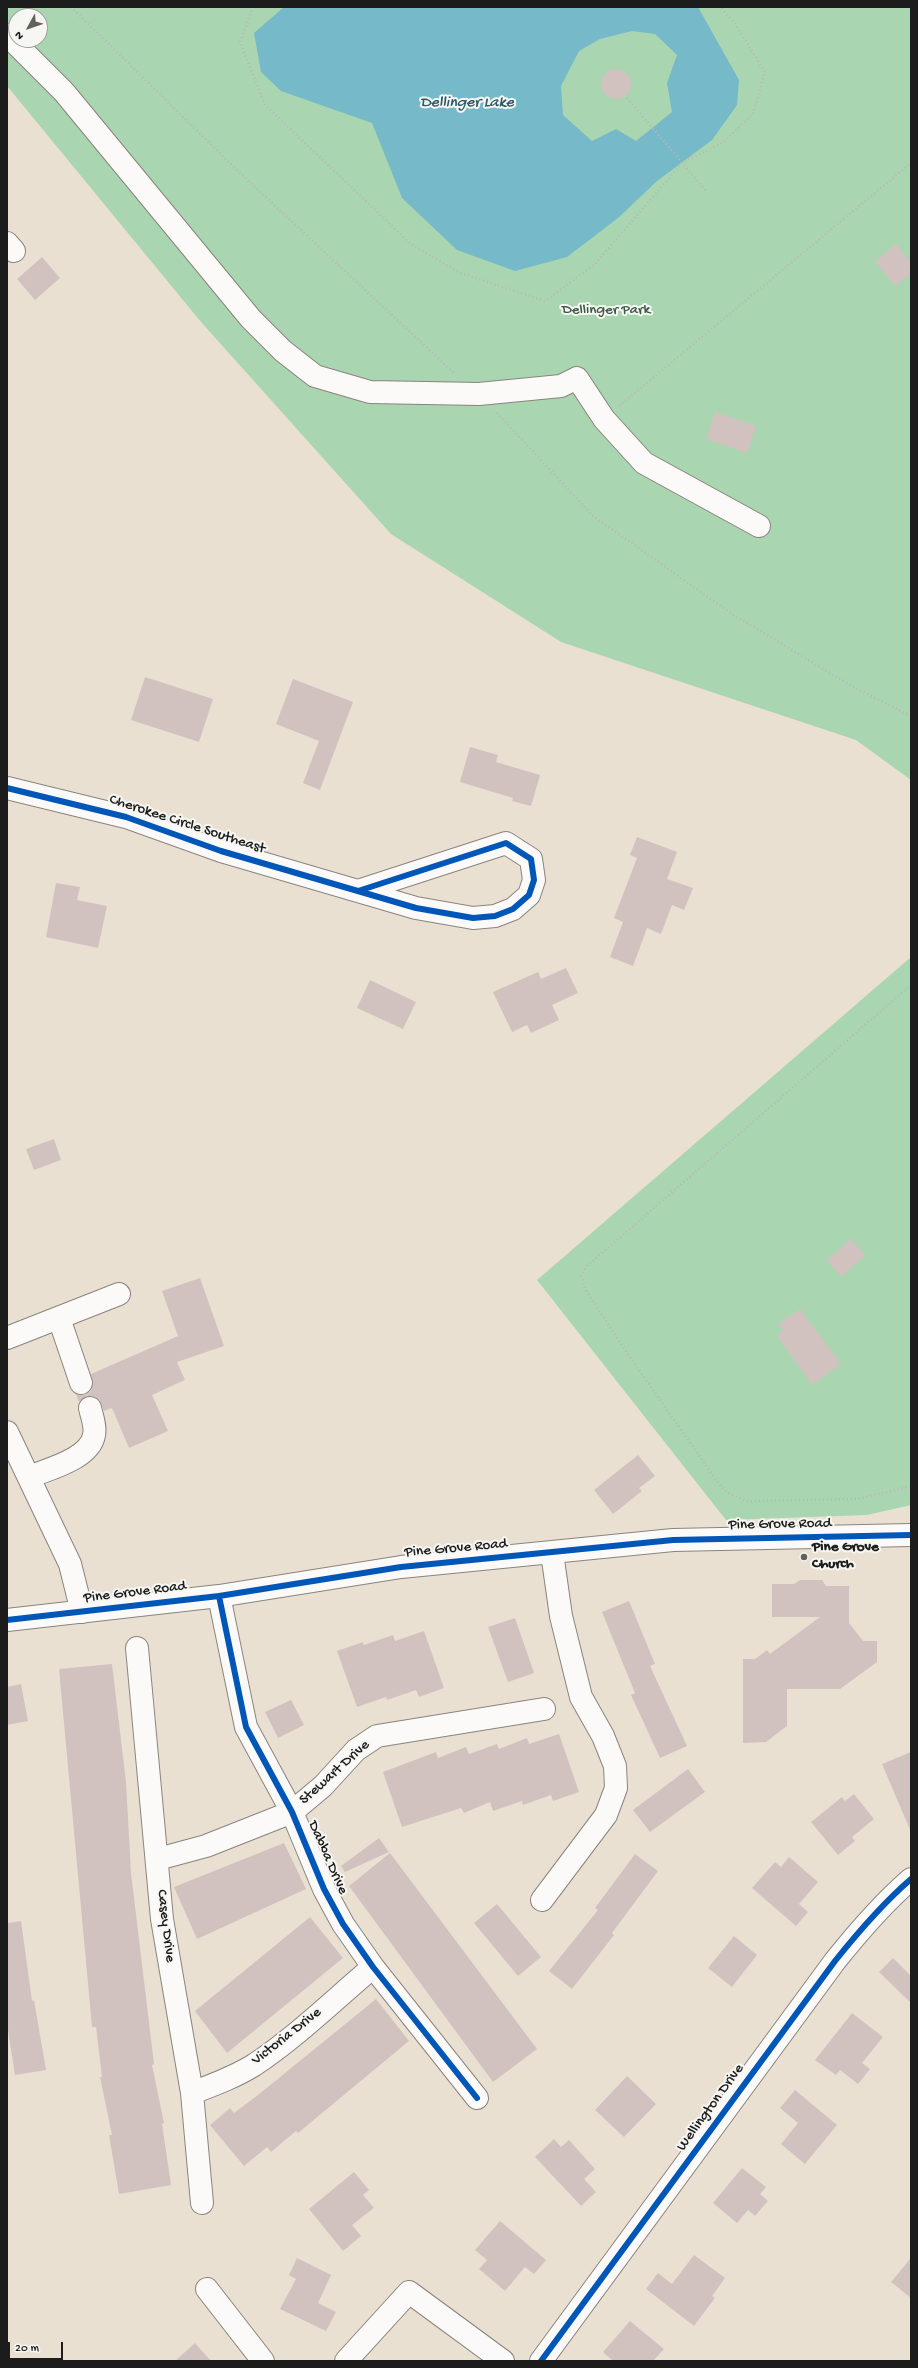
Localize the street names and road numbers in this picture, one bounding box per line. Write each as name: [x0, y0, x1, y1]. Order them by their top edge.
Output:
street label: Cherokee Circle Southeast: [107, 791, 267, 859]
street label: Pine Grove Road: [728, 1515, 832, 1535]
street label: Pine Grove Road: [404, 1536, 508, 1562]
street label: Pine Grove Road: [83, 1578, 187, 1608]
street label: Stewart Drive: [296, 1737, 374, 1809]
street label: Dabba Drive: [303, 1818, 351, 1898]
street label: Casey Drive: [152, 1889, 178, 1963]
street label: Victoria Drive: [248, 2004, 326, 2070]
street label: Wellington Drive: [673, 2061, 749, 2155]

